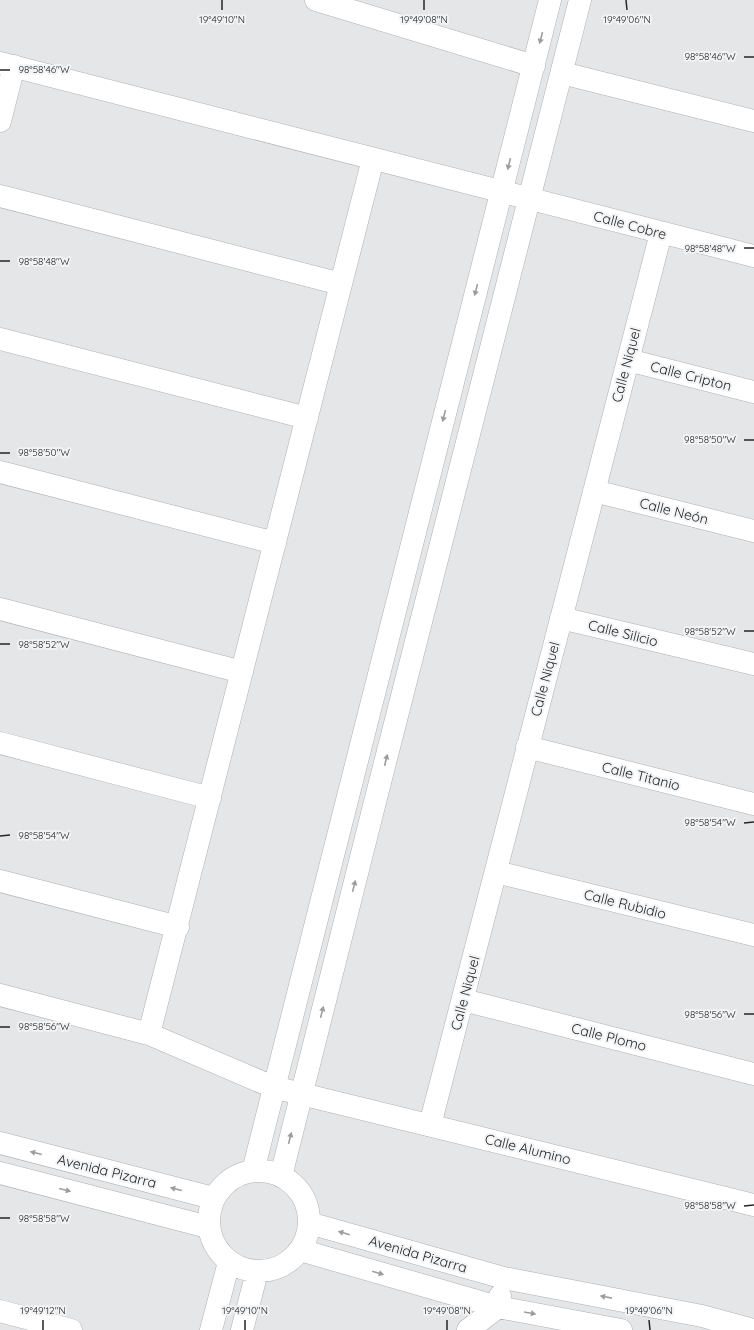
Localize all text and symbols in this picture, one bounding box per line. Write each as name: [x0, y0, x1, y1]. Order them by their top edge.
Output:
text: 19°49'10"N: [199, 13, 245, 26]
text: 19°49'08"N: [400, 13, 448, 26]
text: 19°49'06"N: [603, 13, 651, 26]
one-way arrow: [538, 32, 544, 44]
text: 98°58'46"W: [684, 50, 736, 63]
text: 98°58'46"W: [18, 63, 70, 76]
one-way arrow: [505, 158, 511, 170]
street label: Calle Cobre: [592, 207, 669, 243]
text: 98°58'48"W: [684, 242, 736, 255]
text: 98°58'48"W: [18, 255, 70, 268]
one-way arrow: [473, 284, 479, 296]
street label: Calle Niquel: [607, 326, 645, 404]
street label: Calle Cripton: [649, 357, 733, 395]
one-way arrow: [441, 410, 447, 422]
text: 98°58'50"W: [684, 433, 736, 446]
text: 98°58'50"W: [18, 446, 70, 459]
street label: Calle Neón: [638, 494, 710, 528]
street label: Calle Silicio: [586, 616, 660, 650]
text: 98°58'52"W: [684, 625, 736, 638]
text: 98°58'52"W: [18, 638, 70, 651]
street label: Calle Niquel: [526, 640, 564, 718]
one-way arrow: [383, 753, 389, 766]
street label: Calle Titanio: [600, 758, 682, 794]
text: 98°58'54"W: [684, 816, 736, 829]
text: 98°58'54"W: [18, 829, 70, 842]
one-way arrow: [351, 879, 357, 892]
street label: Calle Rubidio: [582, 885, 668, 923]
street label: Calle Niquel: [446, 954, 484, 1032]
one-way arrow: [319, 1006, 325, 1018]
text: 98°58'56"W: [684, 1008, 736, 1021]
street label: Calle Plomo: [570, 1019, 648, 1055]
text: 98°58'56"W: [18, 1020, 70, 1033]
street label: Calle Alumino: [483, 1130, 573, 1168]
one-way arrow: [288, 1132, 294, 1144]
one-way arrow: [30, 1149, 42, 1155]
street label: Avenida Pizarra: [56, 1150, 158, 1192]
one-way arrow: [169, 1185, 182, 1191]
one-way arrow: [59, 1187, 71, 1193]
text: 98°58'58"W: [684, 1199, 736, 1212]
text: 98°58'58"W: [18, 1212, 70, 1225]
one-way arrow: [338, 1230, 350, 1236]
street label: Avenida Pizarra: [367, 1231, 469, 1277]
one-way arrow: [372, 1270, 384, 1276]
one-way arrow: [600, 1294, 612, 1300]
text: 19°49'12"N: [20, 1304, 66, 1317]
text: 19°49'10"N: [222, 1304, 268, 1317]
text: 19°49'08"N: [423, 1304, 471, 1317]
text: 19°49'06"N: [625, 1304, 673, 1317]
one-way arrow: [524, 1311, 536, 1317]

